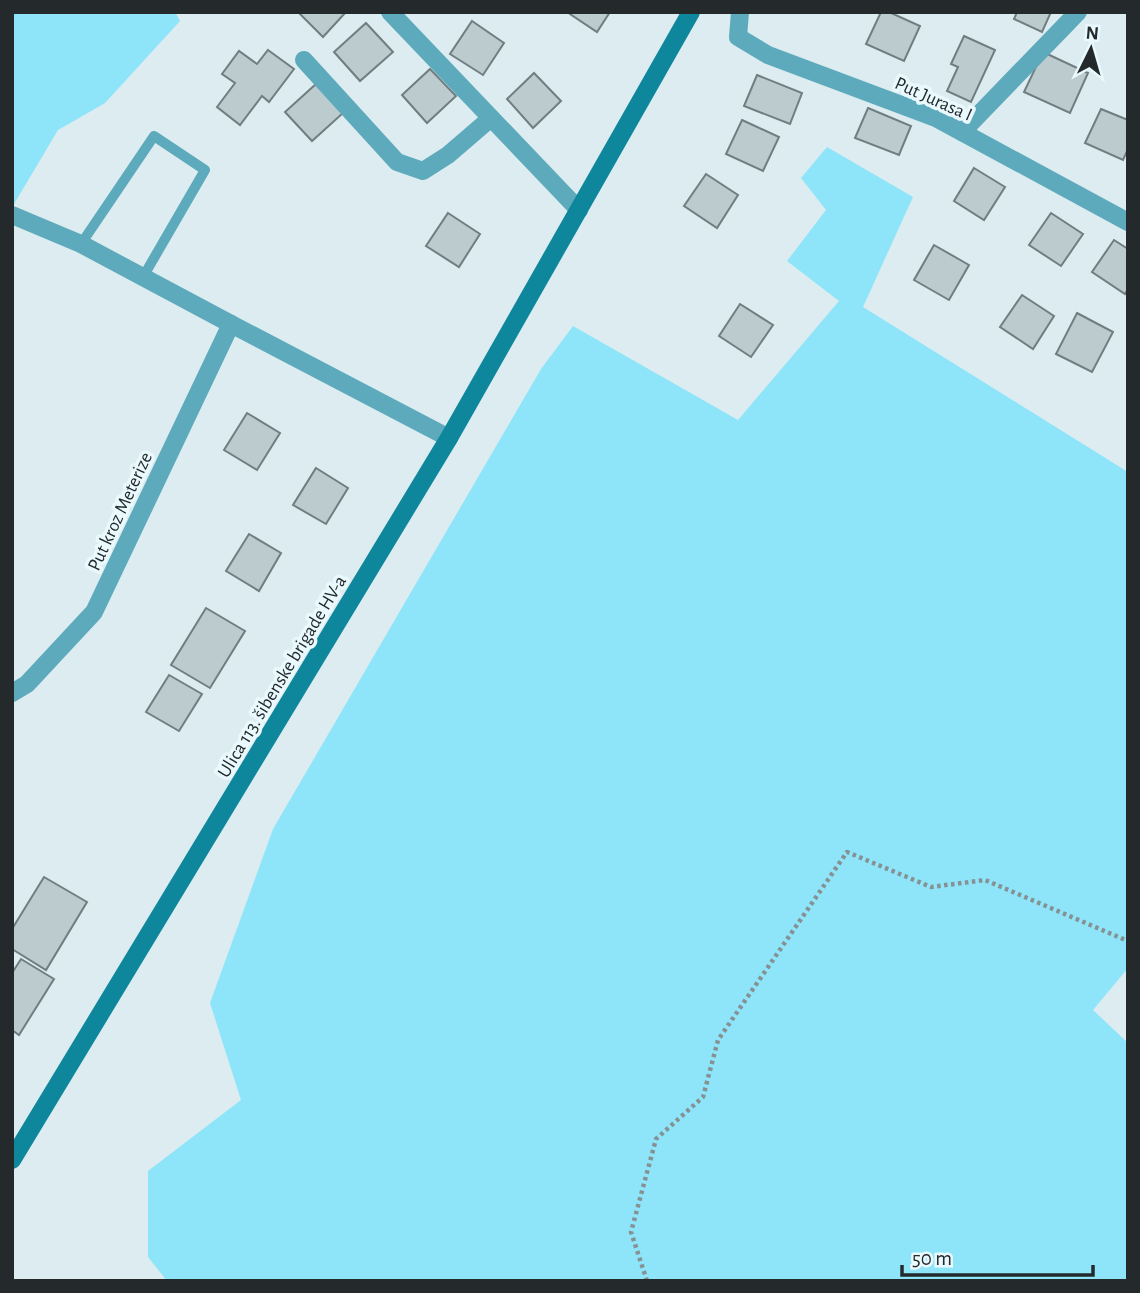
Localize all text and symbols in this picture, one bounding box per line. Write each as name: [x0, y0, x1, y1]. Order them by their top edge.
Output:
north arrow: [1056, 14, 1126, 84]
text: N: [1085, 24, 1100, 44]
street label: Put Jurasa I: [892, 74, 975, 125]
street label: Put kroz Meterize: [85, 449, 156, 574]
street label: Ulica 113. šibenske brigade HV-a: [214, 572, 350, 781]
scale bar: [902, 1234, 1093, 1278]
text: 50 m: [912, 1248, 952, 1269]

